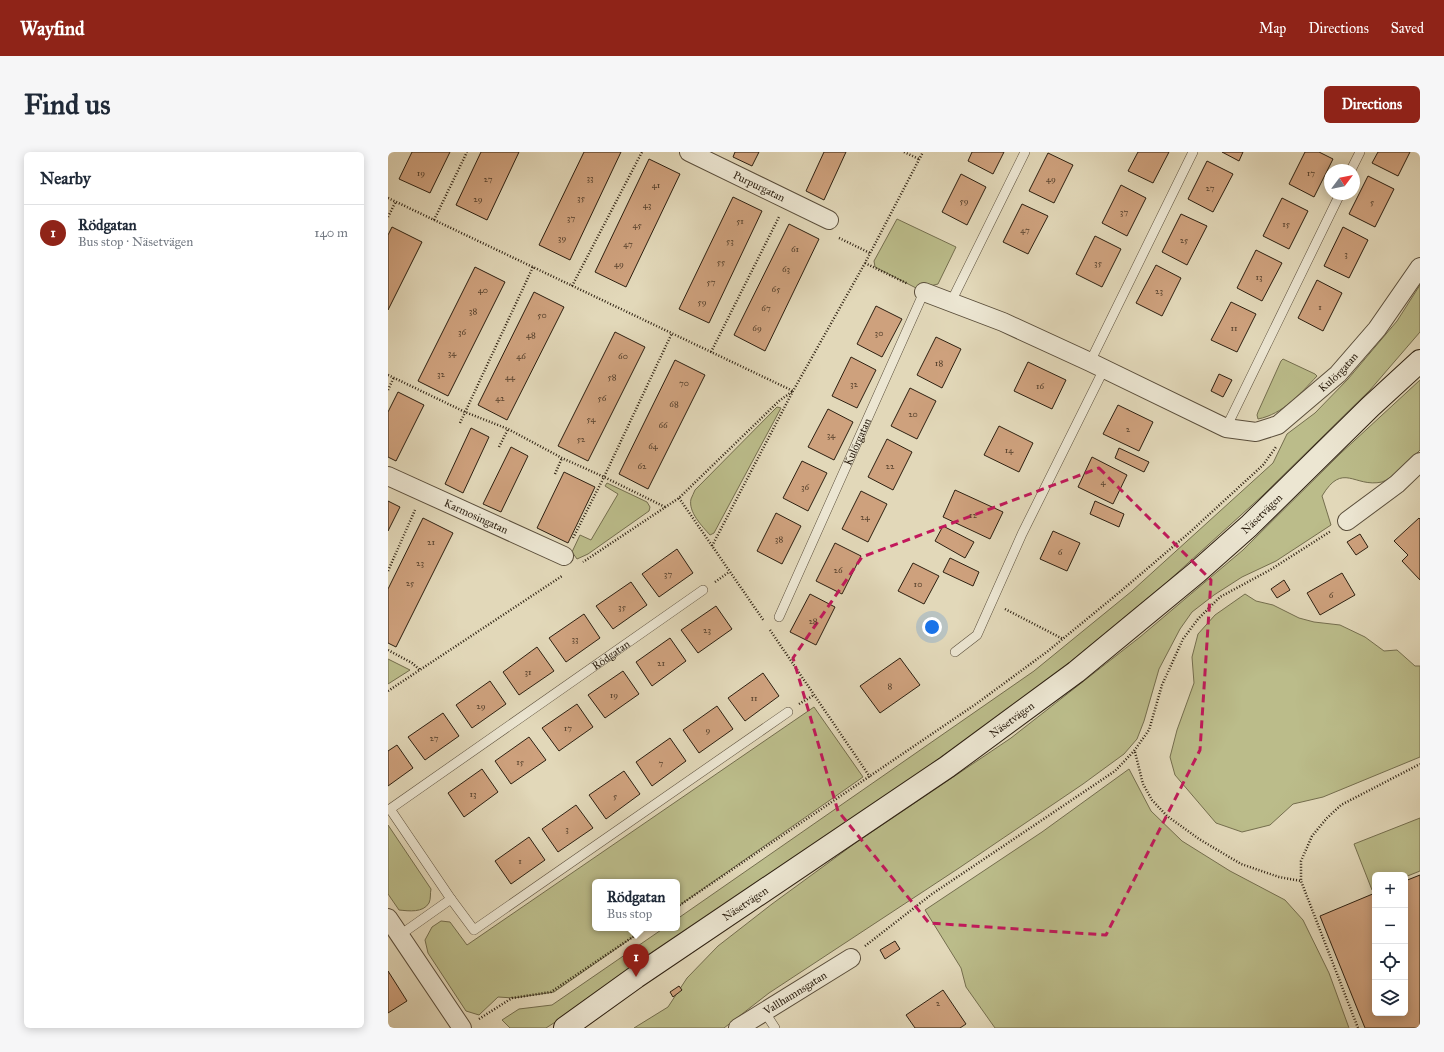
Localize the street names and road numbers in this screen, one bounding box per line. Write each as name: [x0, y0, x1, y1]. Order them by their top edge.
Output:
street label: Purpurgatan: [731, 168, 787, 204]
street label: Kulörgatan: [1316, 350, 1360, 394]
street label: Kulörgatan: [841, 416, 873, 467]
street label: Näsetvägen: [1238, 491, 1285, 536]
street label: Karmosingatan: [442, 496, 510, 536]
street label: Rödgatan: [589, 637, 632, 672]
street label: Näsetvägen: [987, 699, 1036, 740]
street label: Näsetvägen: [720, 883, 770, 923]
street label: Vallhamnsgatan: [760, 968, 829, 1018]

